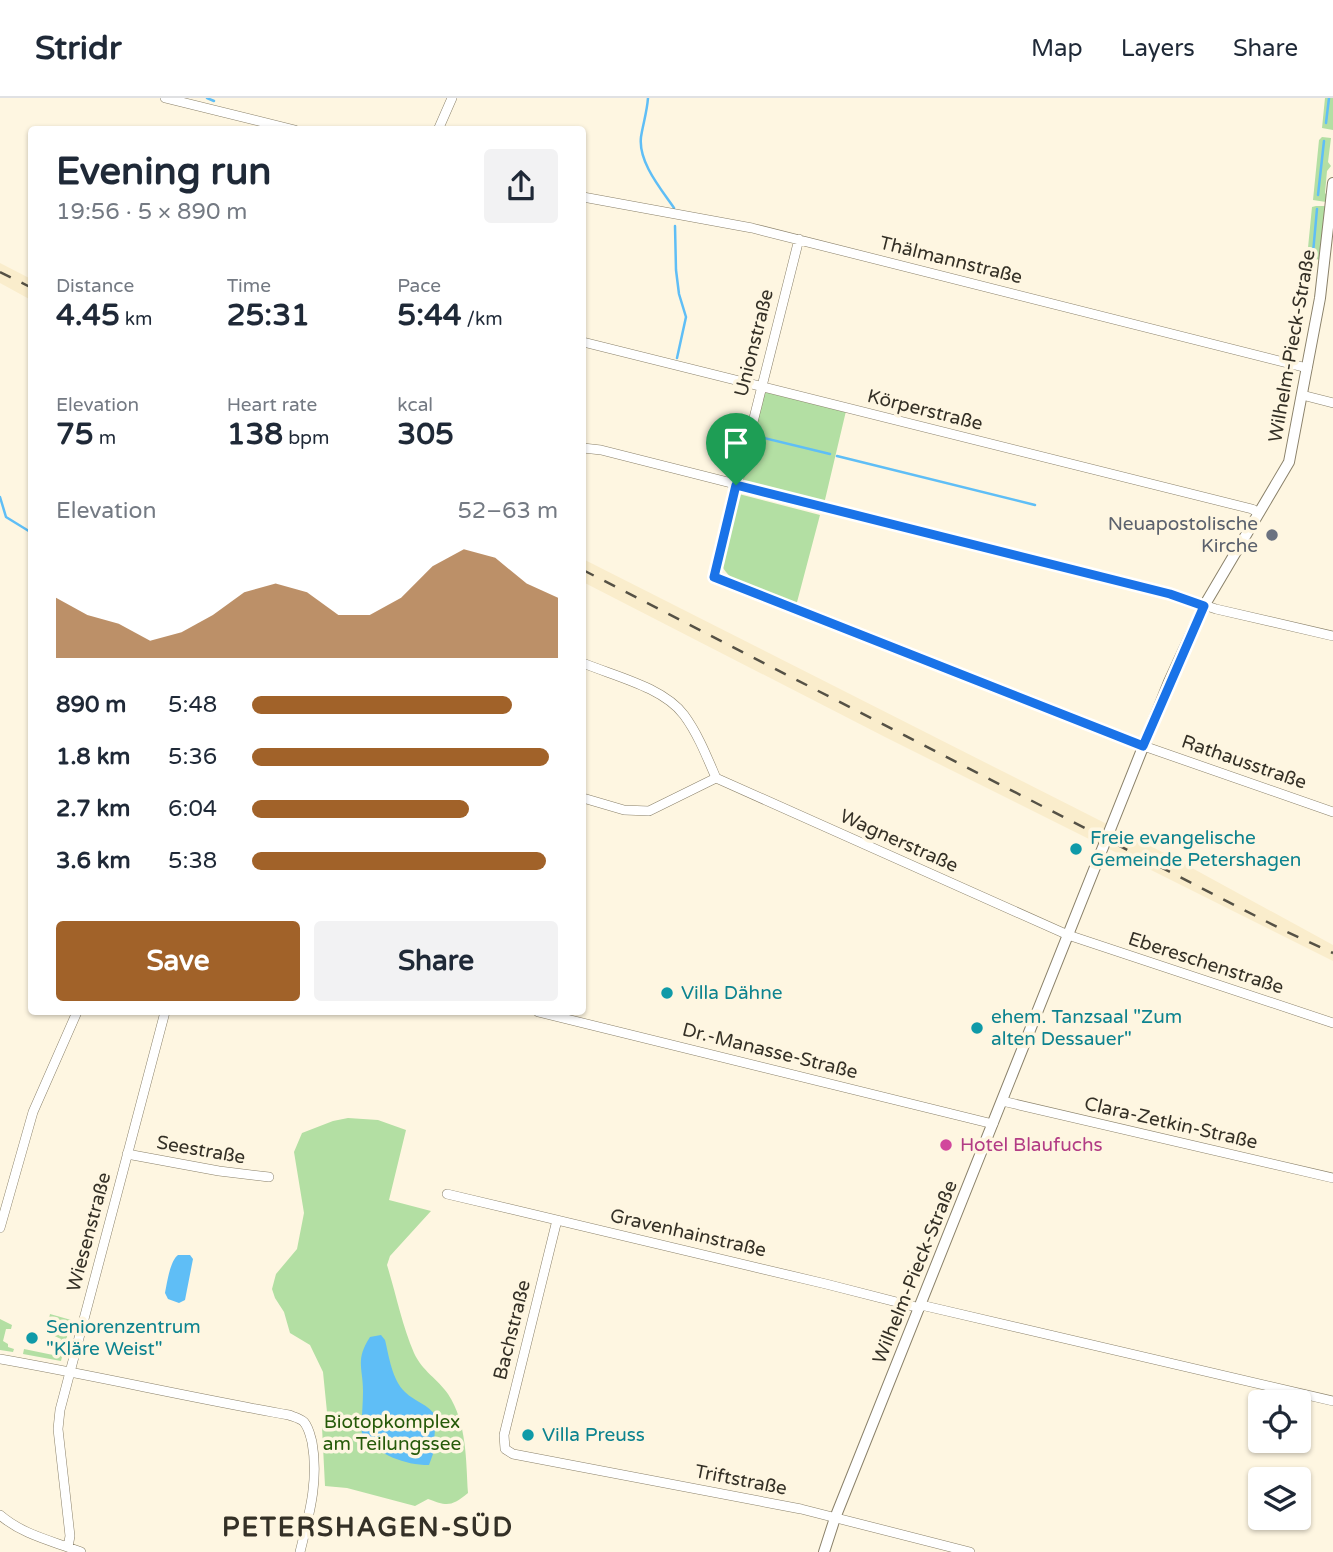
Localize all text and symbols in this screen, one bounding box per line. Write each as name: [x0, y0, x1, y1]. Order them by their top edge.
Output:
text: Stridr: [35, 29, 122, 68]
text: Map: [1031, 34, 1083, 63]
text: Layers: [1121, 34, 1195, 63]
text: Share: [1233, 34, 1298, 63]
text: Evening run: [56, 149, 271, 195]
button: share: [484, 149, 558, 223]
text: 19:56 · 5 × 890 m: [56, 198, 247, 226]
street label: Thälmannstraße: [877, 232, 1025, 288]
street label: Wilhelm-Pieck-Straße: [1264, 248, 1320, 444]
text: Distance: [56, 275, 134, 297]
text: Time: [227, 275, 271, 297]
text: Pace: [397, 275, 441, 297]
street label: Unionstraße: [730, 287, 778, 399]
text: 4.45: [56, 297, 120, 334]
text: 25:31: [227, 297, 310, 334]
text: 5:44: [397, 297, 462, 334]
text: km: [120, 308, 152, 330]
text: /km: [462, 308, 503, 330]
street label: Körperstraße: [865, 385, 985, 435]
text: Elevation: [56, 394, 139, 416]
text: Heart rate: [227, 394, 317, 416]
text: kcal: [397, 394, 433, 416]
pin: [706, 413, 766, 485]
text: 75: [56, 416, 94, 453]
text: 138: [227, 416, 283, 453]
text: 305: [397, 416, 454, 453]
icon: arrive: [717, 424, 755, 462]
text: m: [94, 427, 116, 449]
text: bpm: [283, 427, 330, 449]
text: Elevation: [56, 497, 157, 525]
text: 52–63 m: [457, 497, 558, 525]
place label: Neuapostolische Kirche: [1108, 513, 1258, 557]
marker: Neuapostolische Kirche: [1264, 527, 1280, 543]
text: 890 m: [56, 691, 126, 719]
text: 5:48: [168, 691, 217, 719]
street label: Rathausstraße: [1179, 730, 1309, 794]
text: 1.8 km: [56, 743, 130, 771]
text: 5:36: [168, 743, 217, 771]
text: 2.7 km: [56, 795, 130, 823]
text: 6:04: [168, 795, 217, 823]
street label: Wagnerstraße: [836, 805, 962, 877]
place label: Freie evangelische Gemeinde Petershagen: [1090, 827, 1301, 871]
marker: Freie evangelische Gemeinde Petershagen: [1068, 841, 1084, 857]
text: 3.6 km: [56, 847, 131, 875]
text: 5:38: [168, 847, 217, 875]
button: Save: [56, 921, 300, 1001]
button: Share: [314, 921, 558, 1001]
street label: Ebereschenstraße: [1125, 927, 1287, 999]
place label: Villa Dähne: [681, 982, 782, 1004]
marker: Villa Dähne: [659, 985, 675, 1001]
place label: ehem. Tanzsaal "Zum alten Dessauer": [991, 1006, 1182, 1050]
street label: Dr.-Manasse-Straße: [680, 1019, 860, 1083]
marker: ehem. Tanzsaal "Zum alten Dessauer": [969, 1020, 985, 1036]
street label: Clara-Zetkin-Straße: [1082, 1092, 1260, 1154]
street label: Seestraße: [155, 1131, 247, 1169]
place label: Hotel Blaufuchs: [960, 1134, 1103, 1156]
marker: Hotel Blaufuchs: [938, 1137, 954, 1153]
street label: Wiesenstraße: [63, 1170, 115, 1294]
street label: Wilhelm-Pieck-Straße: [868, 1177, 962, 1367]
street label: Gravenhainstraße: [608, 1204, 768, 1262]
street label: Bachstraße: [489, 1278, 535, 1382]
place label: Seniorenzentrum "Kläre Weist": [46, 1316, 201, 1360]
marker: Seniorenzentrum "Kläre Weist": [24, 1330, 40, 1346]
map controls: [1248, 1390, 1311, 1530]
button: locate: [1248, 1390, 1311, 1453]
park label: Biotopkomplex am Teilungssee: [323, 1411, 461, 1455]
place label: Villa Preuss: [542, 1424, 645, 1446]
marker: Villa Preuss: [520, 1427, 536, 1443]
street label: Triftstraße: [693, 1460, 789, 1500]
button: layers: [1248, 1467, 1311, 1530]
district label: PETERSHAGEN-SÜD: [222, 1512, 514, 1543]

